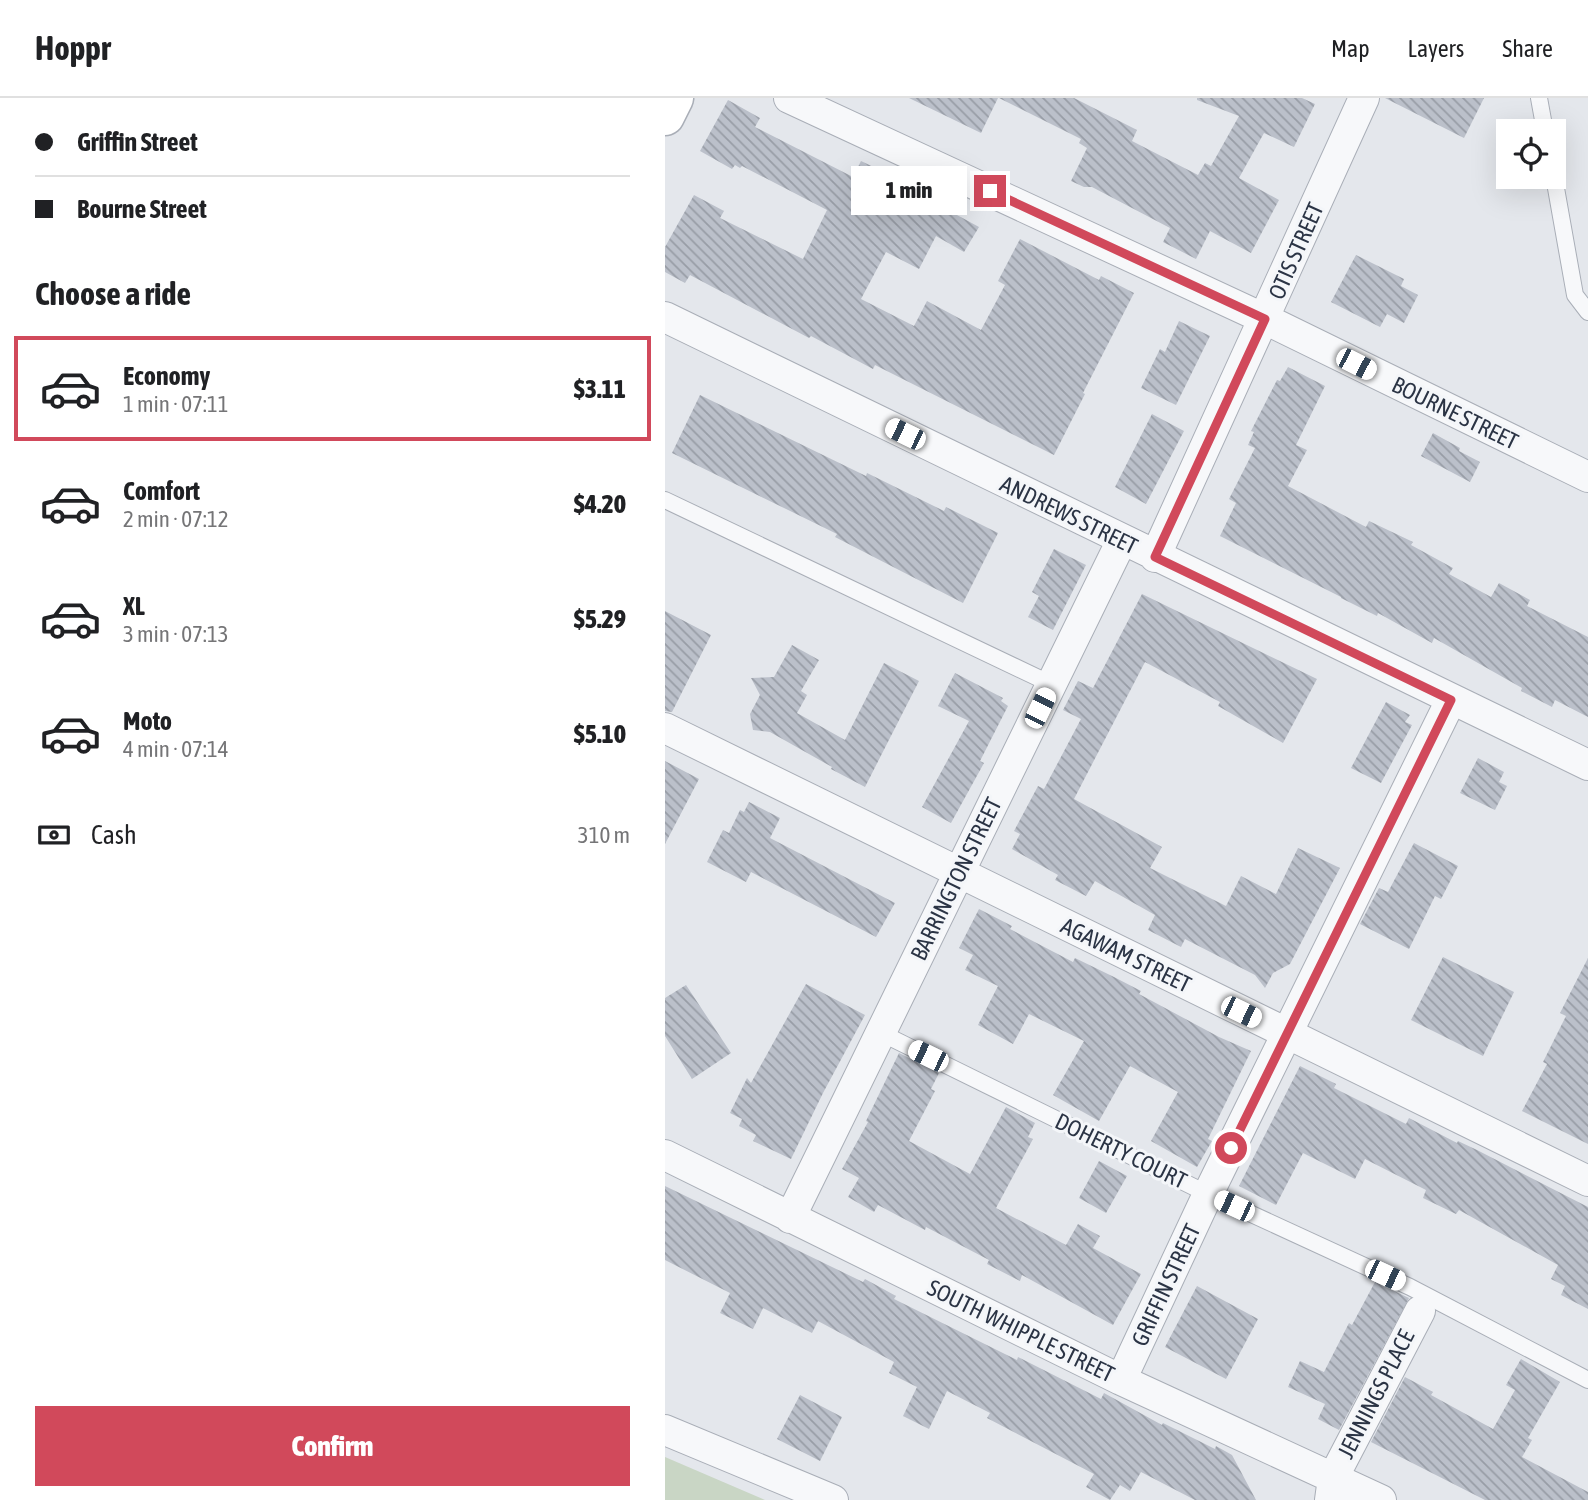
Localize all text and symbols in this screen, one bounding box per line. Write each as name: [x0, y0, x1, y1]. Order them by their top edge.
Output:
text: Hoppr: [35, 29, 111, 67]
text: Map: [1331, 35, 1370, 62]
text: Layers: [1408, 35, 1464, 62]
text: Share: [1502, 35, 1553, 62]
map controls: [1496, 119, 1566, 189]
button: locate: [1496, 119, 1566, 189]
text: Griffin Street: [77, 127, 198, 157]
callout: 1 min: [850, 166, 965, 216]
route end: [974, 175, 1006, 207]
text: 1 min: [886, 177, 932, 203]
text: Bourne Street: [77, 194, 207, 224]
street label: OTIS STREET: [1263, 199, 1329, 303]
text: Choose a ride: [35, 275, 191, 312]
car: [1333, 345, 1380, 383]
icon: car: [39, 357, 102, 420]
text: Economy: [123, 361, 210, 391]
street label: BOURNE STREET: [1388, 371, 1522, 455]
text: $3.11: [574, 374, 626, 404]
text: 1 min · 07:11: [123, 391, 229, 417]
car: [882, 415, 929, 453]
street label: ANDREWS STREET: [996, 471, 1142, 559]
icon: car: [39, 472, 102, 535]
text: Comfort: [123, 476, 200, 506]
text: $4.20: [574, 489, 626, 519]
text: 2 min · 07:12: [123, 506, 229, 532]
icon: car: [39, 587, 102, 650]
text: XL: [123, 591, 145, 621]
text: $5.29: [574, 604, 626, 634]
text: 3 min · 07:13: [123, 621, 229, 647]
car: [1022, 685, 1059, 731]
icon: car: [39, 702, 102, 765]
text: Moto: [123, 706, 172, 736]
text: $5.10: [574, 719, 626, 749]
text: 4 min · 07:14: [123, 736, 229, 762]
street label: BARRINGTON STREET: [905, 794, 1007, 964]
icon: cash: [35, 816, 73, 854]
text: Cash: [91, 820, 137, 850]
text: 310 m: [578, 822, 630, 848]
street label: AGAWAM STREET: [1057, 912, 1195, 998]
car: [1218, 993, 1265, 1031]
car: [905, 1037, 952, 1075]
street label: DOHERTY COURT: [1051, 1108, 1191, 1194]
route start: [1215, 1132, 1247, 1164]
car: [1211, 1188, 1258, 1224]
street label: GRIFFIN STREET: [1126, 1220, 1206, 1350]
car: [1362, 1257, 1409, 1293]
street label: SOUTH WHIPPLE STREET: [923, 1274, 1119, 1388]
street label: JENNINGS PLACE: [1333, 1325, 1420, 1462]
button: Confirm: [35, 1406, 630, 1486]

